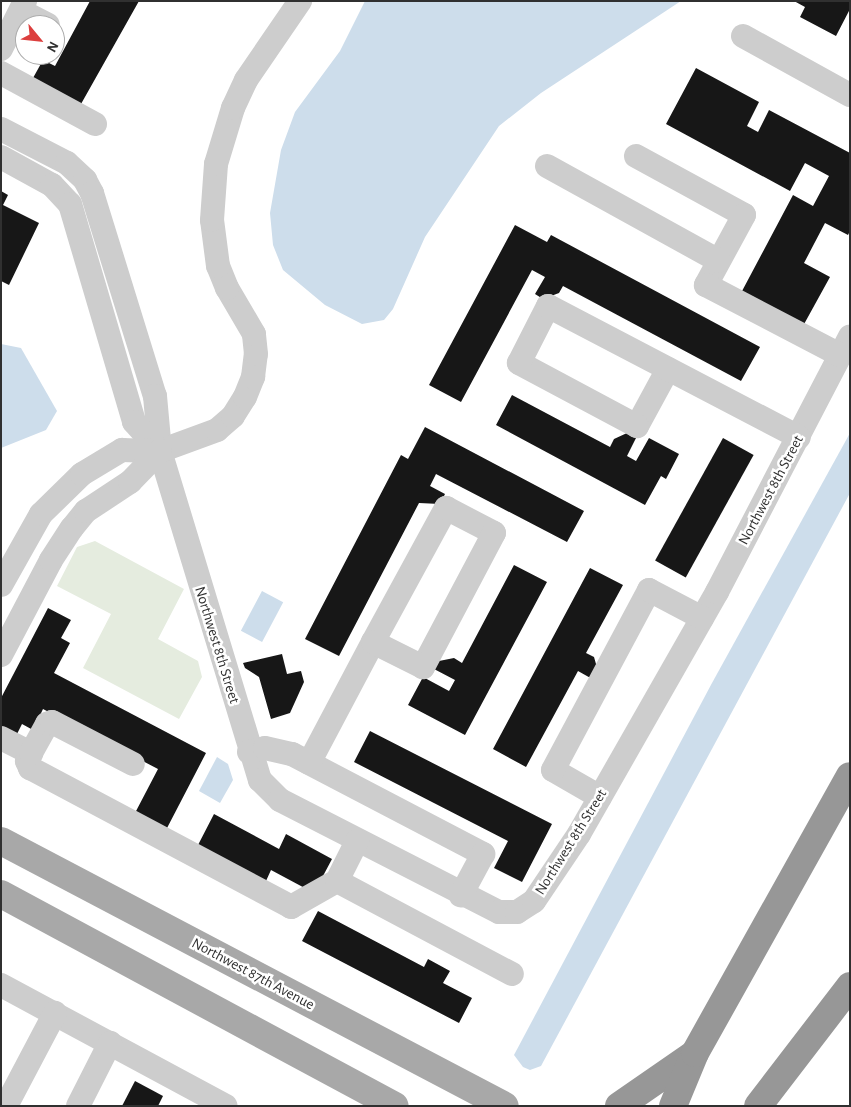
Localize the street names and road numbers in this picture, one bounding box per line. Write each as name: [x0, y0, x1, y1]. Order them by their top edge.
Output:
street label: Northwest 8th Street: [735, 432, 807, 548]
street label: Northwest 8th Street: [191, 584, 243, 706]
street label: Northwest 8th Street: [531, 786, 611, 898]
street label: Northwest 87th Avenue: [189, 934, 317, 1014]

